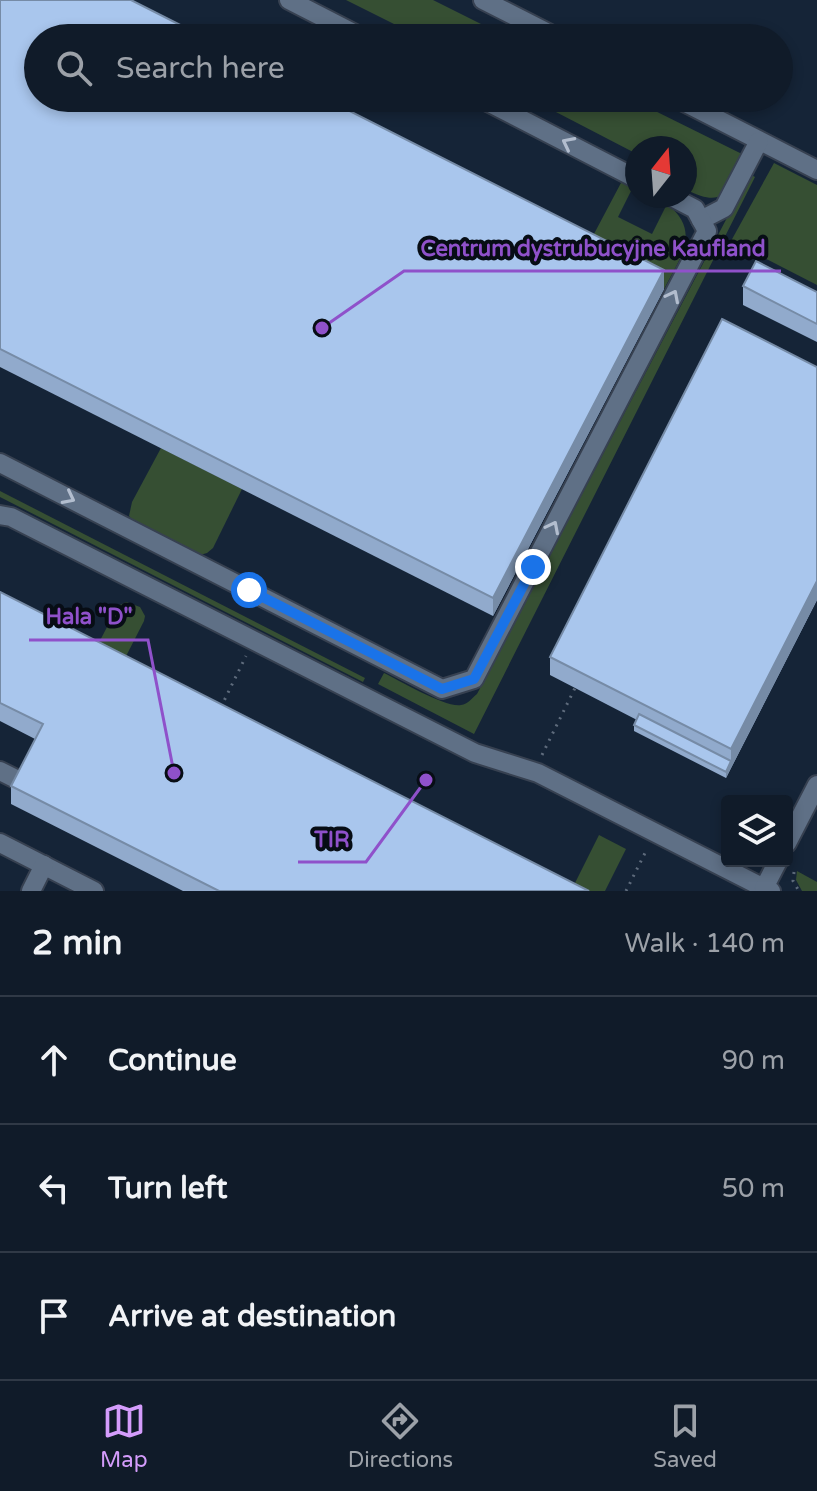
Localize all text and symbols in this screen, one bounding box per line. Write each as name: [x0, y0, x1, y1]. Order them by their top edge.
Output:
search box: [24, 24, 793, 112]
icon: search: [52, 46, 96, 90]
text: Search here: [116, 50, 285, 87]
north arrow: [625, 136, 697, 208]
one-way arrow: [561, 138, 576, 153]
callout: Centrum dystrubucyjne Kaufland: [404, 225, 781, 271]
text: Centrum dystrubucyjne Kaufland: [420, 236, 766, 262]
one-way arrow: [664, 290, 679, 305]
one-way arrow: [61, 488, 76, 504]
one-way arrow: [544, 521, 559, 535]
route end: [515, 549, 551, 585]
route start: [231, 572, 267, 608]
callout: Hala "D": [29, 594, 148, 640]
text: Hala "D": [45, 604, 133, 630]
map controls: [721, 795, 793, 867]
button: layers: [721, 795, 793, 867]
callout: TIR: [298, 816, 366, 862]
text: TIR: [313, 827, 350, 853]
text: 2 min: [32, 923, 123, 964]
text: Walk · 140 m: [625, 928, 785, 959]
icon: ahead: [32, 1038, 76, 1082]
text: Continue: [108, 1042, 237, 1079]
text: 90 m: [722, 1045, 785, 1076]
icon: left: [32, 1166, 76, 1210]
text: Turn left: [108, 1170, 227, 1207]
text: 50 m: [722, 1173, 785, 1204]
icon: arrive: [32, 1294, 76, 1338]
text: Arrive at destination: [108, 1298, 396, 1335]
tab: Map: [100, 1399, 148, 1473]
tab: Directions: [348, 1399, 453, 1473]
tab: Saved: [653, 1399, 717, 1473]

